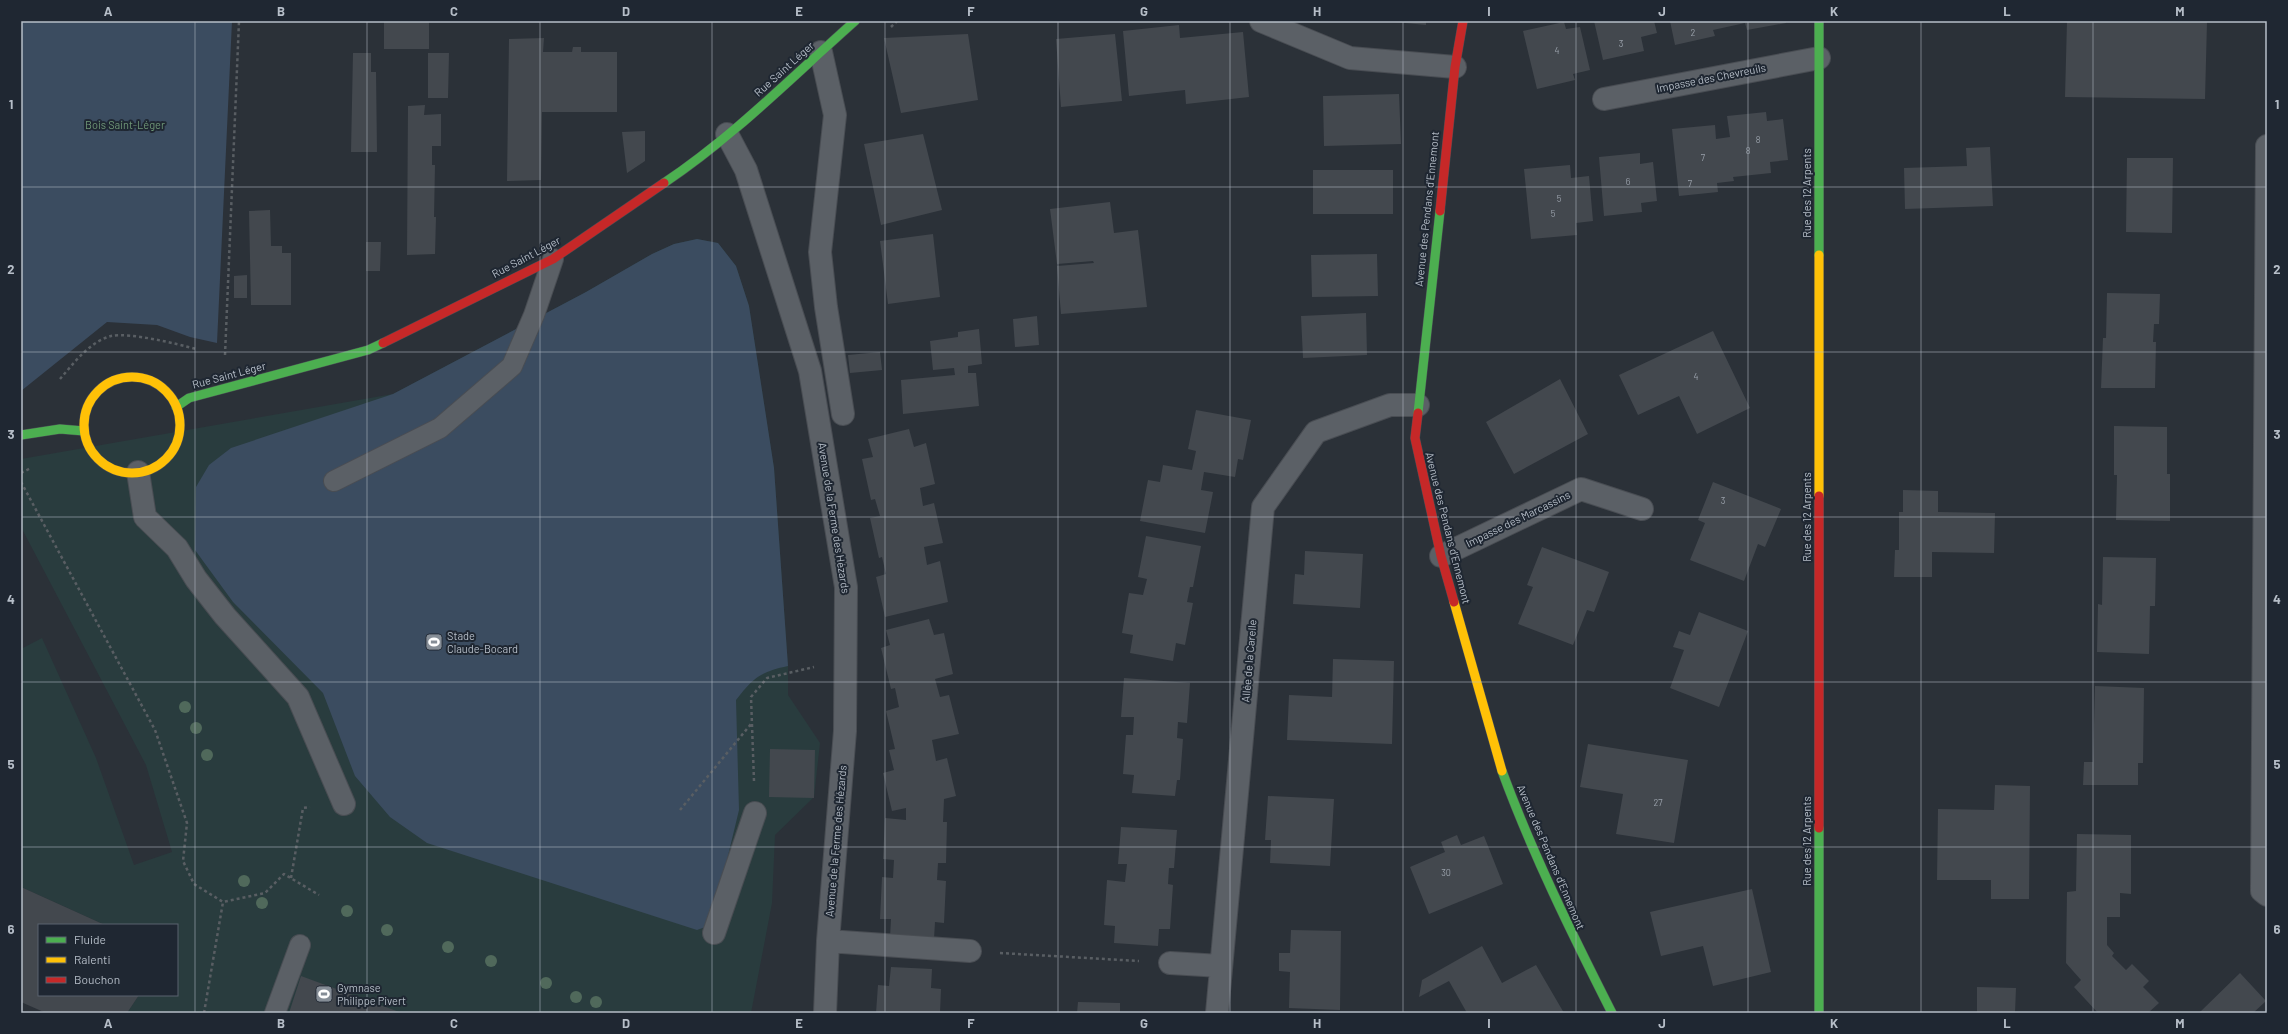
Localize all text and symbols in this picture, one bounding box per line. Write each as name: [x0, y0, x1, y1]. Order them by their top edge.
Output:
text: A: [104, 3, 113, 19]
text: B: [277, 3, 285, 19]
text: C: [450, 3, 458, 19]
text: D: [622, 3, 630, 19]
text: E: [795, 3, 803, 19]
text: F: [967, 3, 975, 19]
text: G: [1140, 3, 1148, 19]
text: H: [1313, 3, 1321, 19]
text: I: [1487, 3, 1491, 19]
text: J: [1658, 3, 1666, 19]
text: K: [1830, 3, 1838, 19]
text: L: [2003, 3, 2011, 19]
text: M: [2175, 3, 2185, 19]
house number: 2: [1691, 27, 1696, 38]
house number: 3: [1619, 38, 1624, 49]
street label: Rue Saint Léger: [751, 39, 816, 99]
house number: 4: [1555, 45, 1560, 56]
street label: Impasse des Chevreuils: [1655, 61, 1767, 94]
text: 1: [9, 96, 13, 112]
text: 1: [2275, 96, 2279, 112]
park label: Bois Saint-Léger: [85, 118, 165, 131]
street label: Avenue des Pendans d'Ennemont: [1412, 131, 1441, 287]
house number: 8: [1756, 134, 1761, 145]
house number: 8: [1746, 145, 1751, 156]
street label: Rue des 12 Arpents: [1800, 148, 1813, 238]
house number: 7: [1701, 152, 1706, 163]
house number: 6: [1626, 176, 1631, 187]
house number: 7: [1688, 178, 1693, 189]
house number: 5: [1557, 193, 1562, 204]
house number: 5: [1551, 208, 1556, 219]
street label: Rue Saint Léger: [489, 233, 562, 280]
text: 2: [7, 261, 15, 277]
text: 2: [2273, 261, 2281, 277]
street label: Rue Saint Léger: [191, 358, 267, 391]
house number: 4: [1694, 371, 1699, 382]
text: 3: [7, 426, 15, 442]
text: 3: [2273, 426, 2281, 442]
street label: Avenue de la Ferme des Hézards: [816, 442, 853, 594]
street label: Avenue des Pendans d'Ennemont: [1423, 451, 1474, 605]
street label: Rue des 12 Arpents: [1800, 472, 1813, 562]
street label: Impasse des Marcassins: [1463, 488, 1572, 550]
house number: 3: [1721, 495, 1726, 506]
text: 4: [7, 591, 15, 607]
text: 4: [2273, 591, 2281, 607]
street label: Allée de la Carelle: [1238, 619, 1259, 703]
place label: Stade Claude-Bocard: [447, 629, 518, 655]
sports icon: Stade Claude-Bocard: [424, 632, 444, 652]
text: 5: [7, 756, 15, 772]
text: 5: [2273, 756, 2281, 772]
street label: Avenue de la Ferme des Hézards: [822, 764, 849, 917]
street label: Avenue des Pendans d'Ennemont: [1515, 782, 1588, 931]
street label: Rue des 12 Arpents: [1800, 796, 1813, 886]
house number: 27: [1653, 797, 1663, 808]
house number: 30: [1441, 867, 1451, 878]
text: 6: [8, 921, 15, 937]
text: 6: [2274, 921, 2281, 937]
legend: [38, 924, 178, 996]
text: Fluide: [74, 932, 106, 946]
text: Ralenti: [74, 952, 111, 966]
text: Bouchon: [74, 972, 120, 986]
place label: Gymnase Philippe Pivert: [337, 981, 406, 1007]
sports icon: Gymnase Philippe Pivert: [314, 984, 334, 1004]
text: A: [104, 1015, 113, 1031]
text: B: [277, 1015, 285, 1031]
text: C: [450, 1015, 458, 1031]
text: D: [622, 1015, 630, 1031]
text: E: [795, 1015, 803, 1031]
text: F: [967, 1015, 975, 1031]
text: G: [1140, 1015, 1148, 1031]
text: H: [1313, 1015, 1321, 1031]
text: I: [1487, 1015, 1491, 1031]
text: J: [1658, 1015, 1666, 1031]
text: K: [1830, 1015, 1838, 1031]
text: L: [2003, 1015, 2011, 1031]
text: M: [2175, 1015, 2185, 1031]

